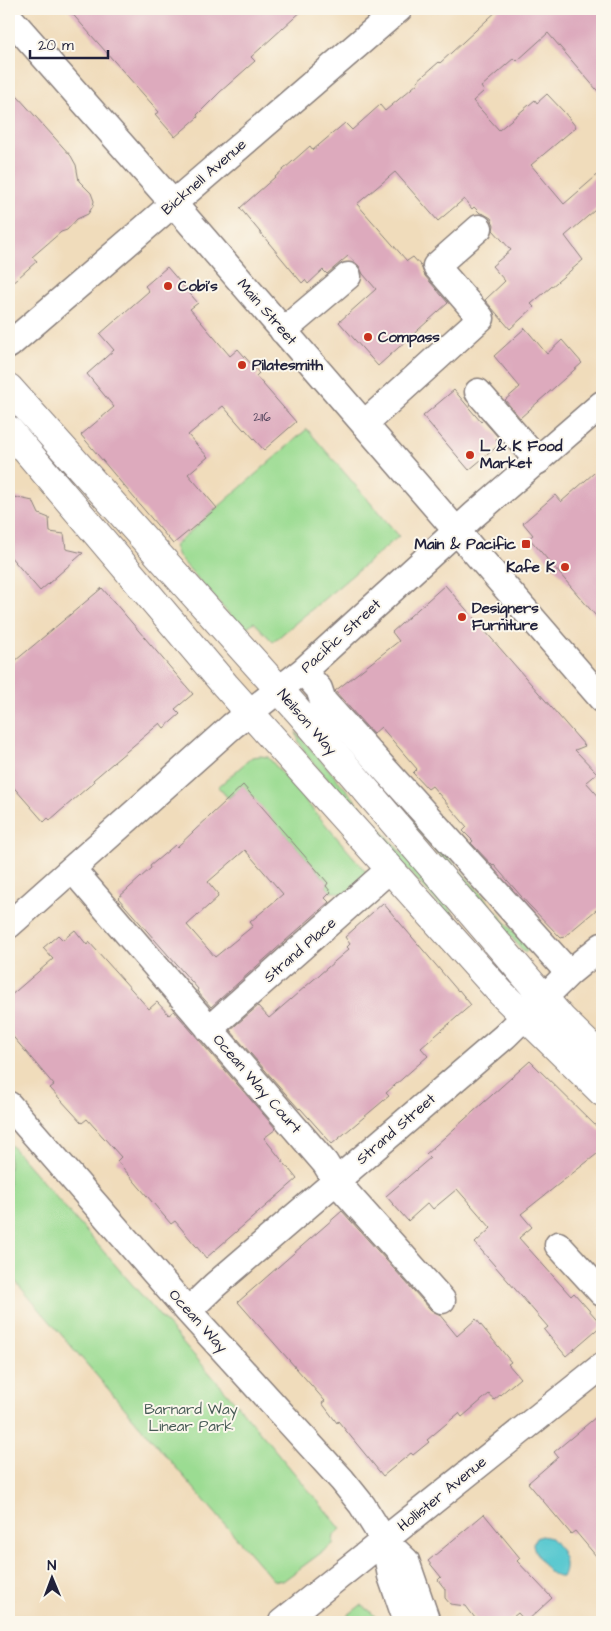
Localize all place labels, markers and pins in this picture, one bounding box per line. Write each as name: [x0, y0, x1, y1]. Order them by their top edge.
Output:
place label: Cobi's: [178, 276, 218, 297]
marker: Cobi's: [162, 280, 174, 292]
place label: Compass: [378, 327, 440, 348]
marker: Compass: [362, 331, 374, 343]
place label: Pilatesmith: [252, 355, 324, 376]
marker: Pilatesmith: [236, 359, 248, 371]
place label: L & K Food Market: [480, 436, 563, 474]
marker: L & K Food Market: [464, 449, 476, 461]
place label: Main & Pacific: [415, 534, 517, 555]
marker: Main & Pacific: [520, 538, 532, 550]
place label: Kafe K: [506, 557, 556, 578]
marker: Kafe K: [559, 561, 571, 573]
place label: Designers Furniture: [472, 598, 539, 636]
marker: Designers Furniture: [456, 611, 468, 623]

